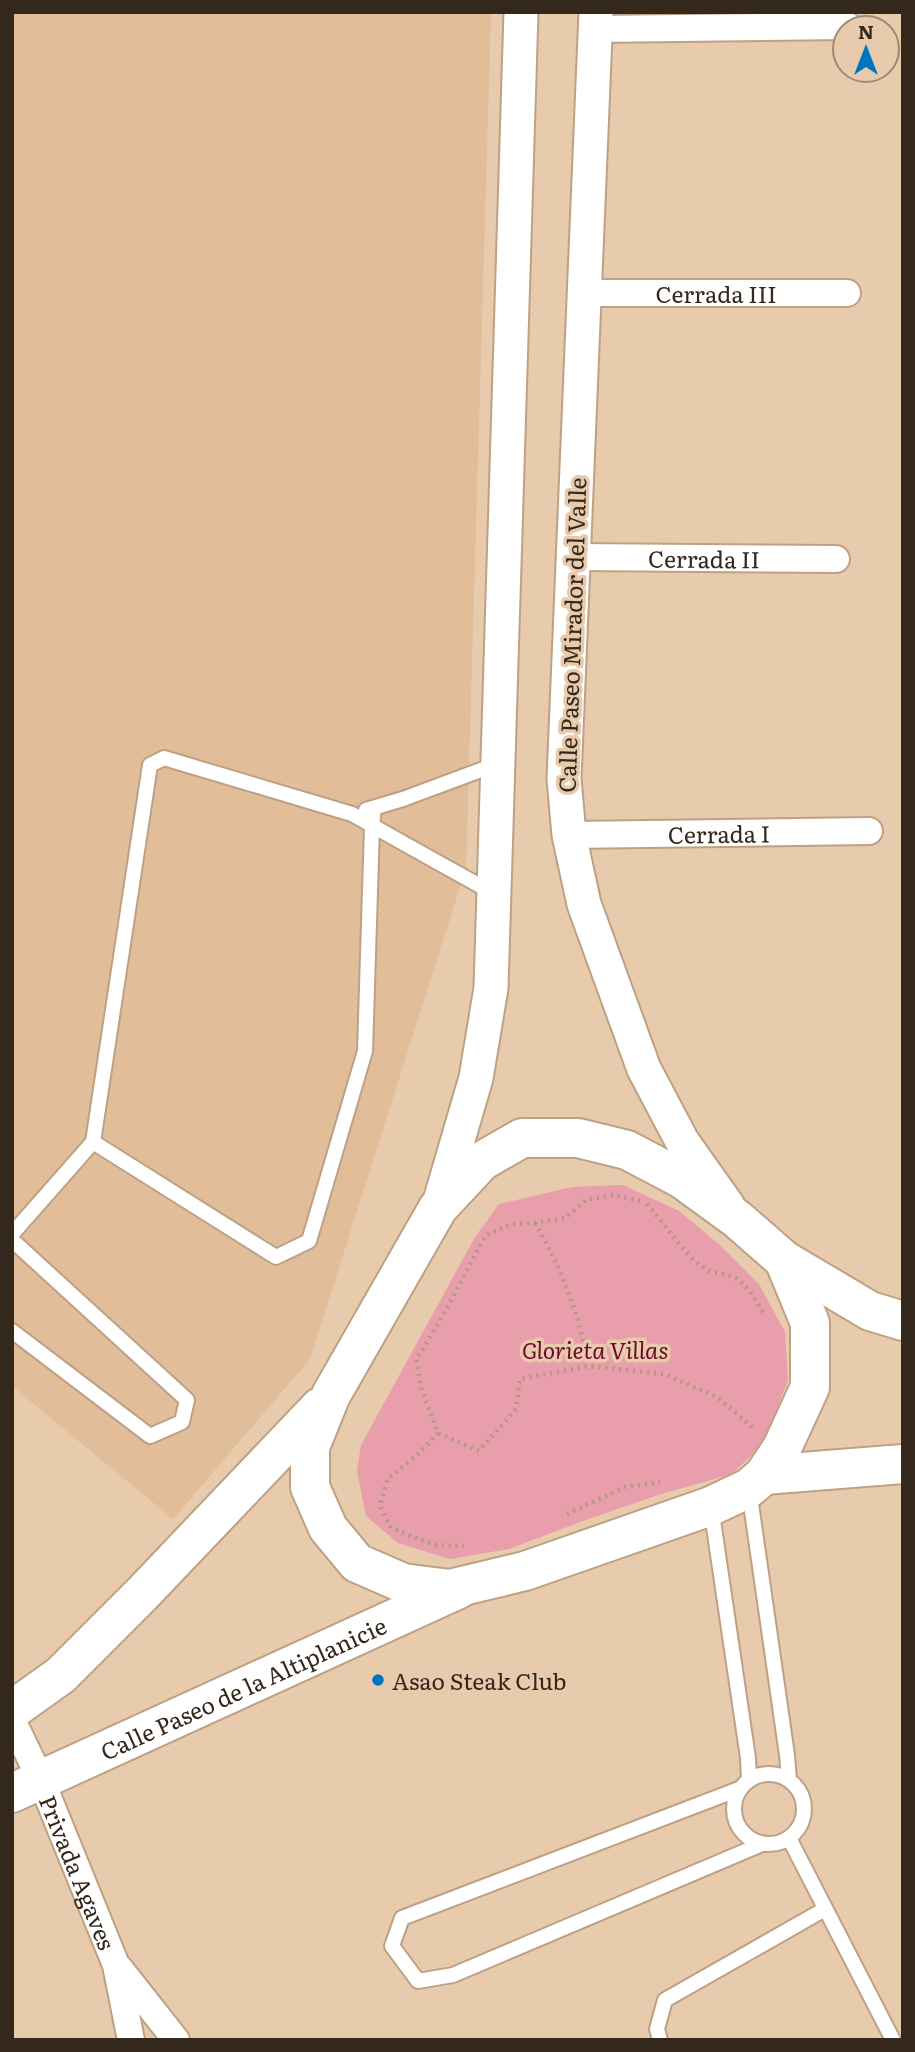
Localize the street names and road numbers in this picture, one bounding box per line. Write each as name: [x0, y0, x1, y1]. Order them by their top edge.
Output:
street label: Cerrada III: [655, 276, 777, 310]
street label: Calle Paseo Mirador del Valle: [549, 477, 593, 793]
street label: Cerrada II: [648, 541, 760, 575]
street label: Cerrada I: [668, 815, 770, 851]
street label: Calle Paseo de la Altiplanicie: [95, 1608, 392, 1768]
street label: Privada Agaves: [32, 1790, 125, 1955]

